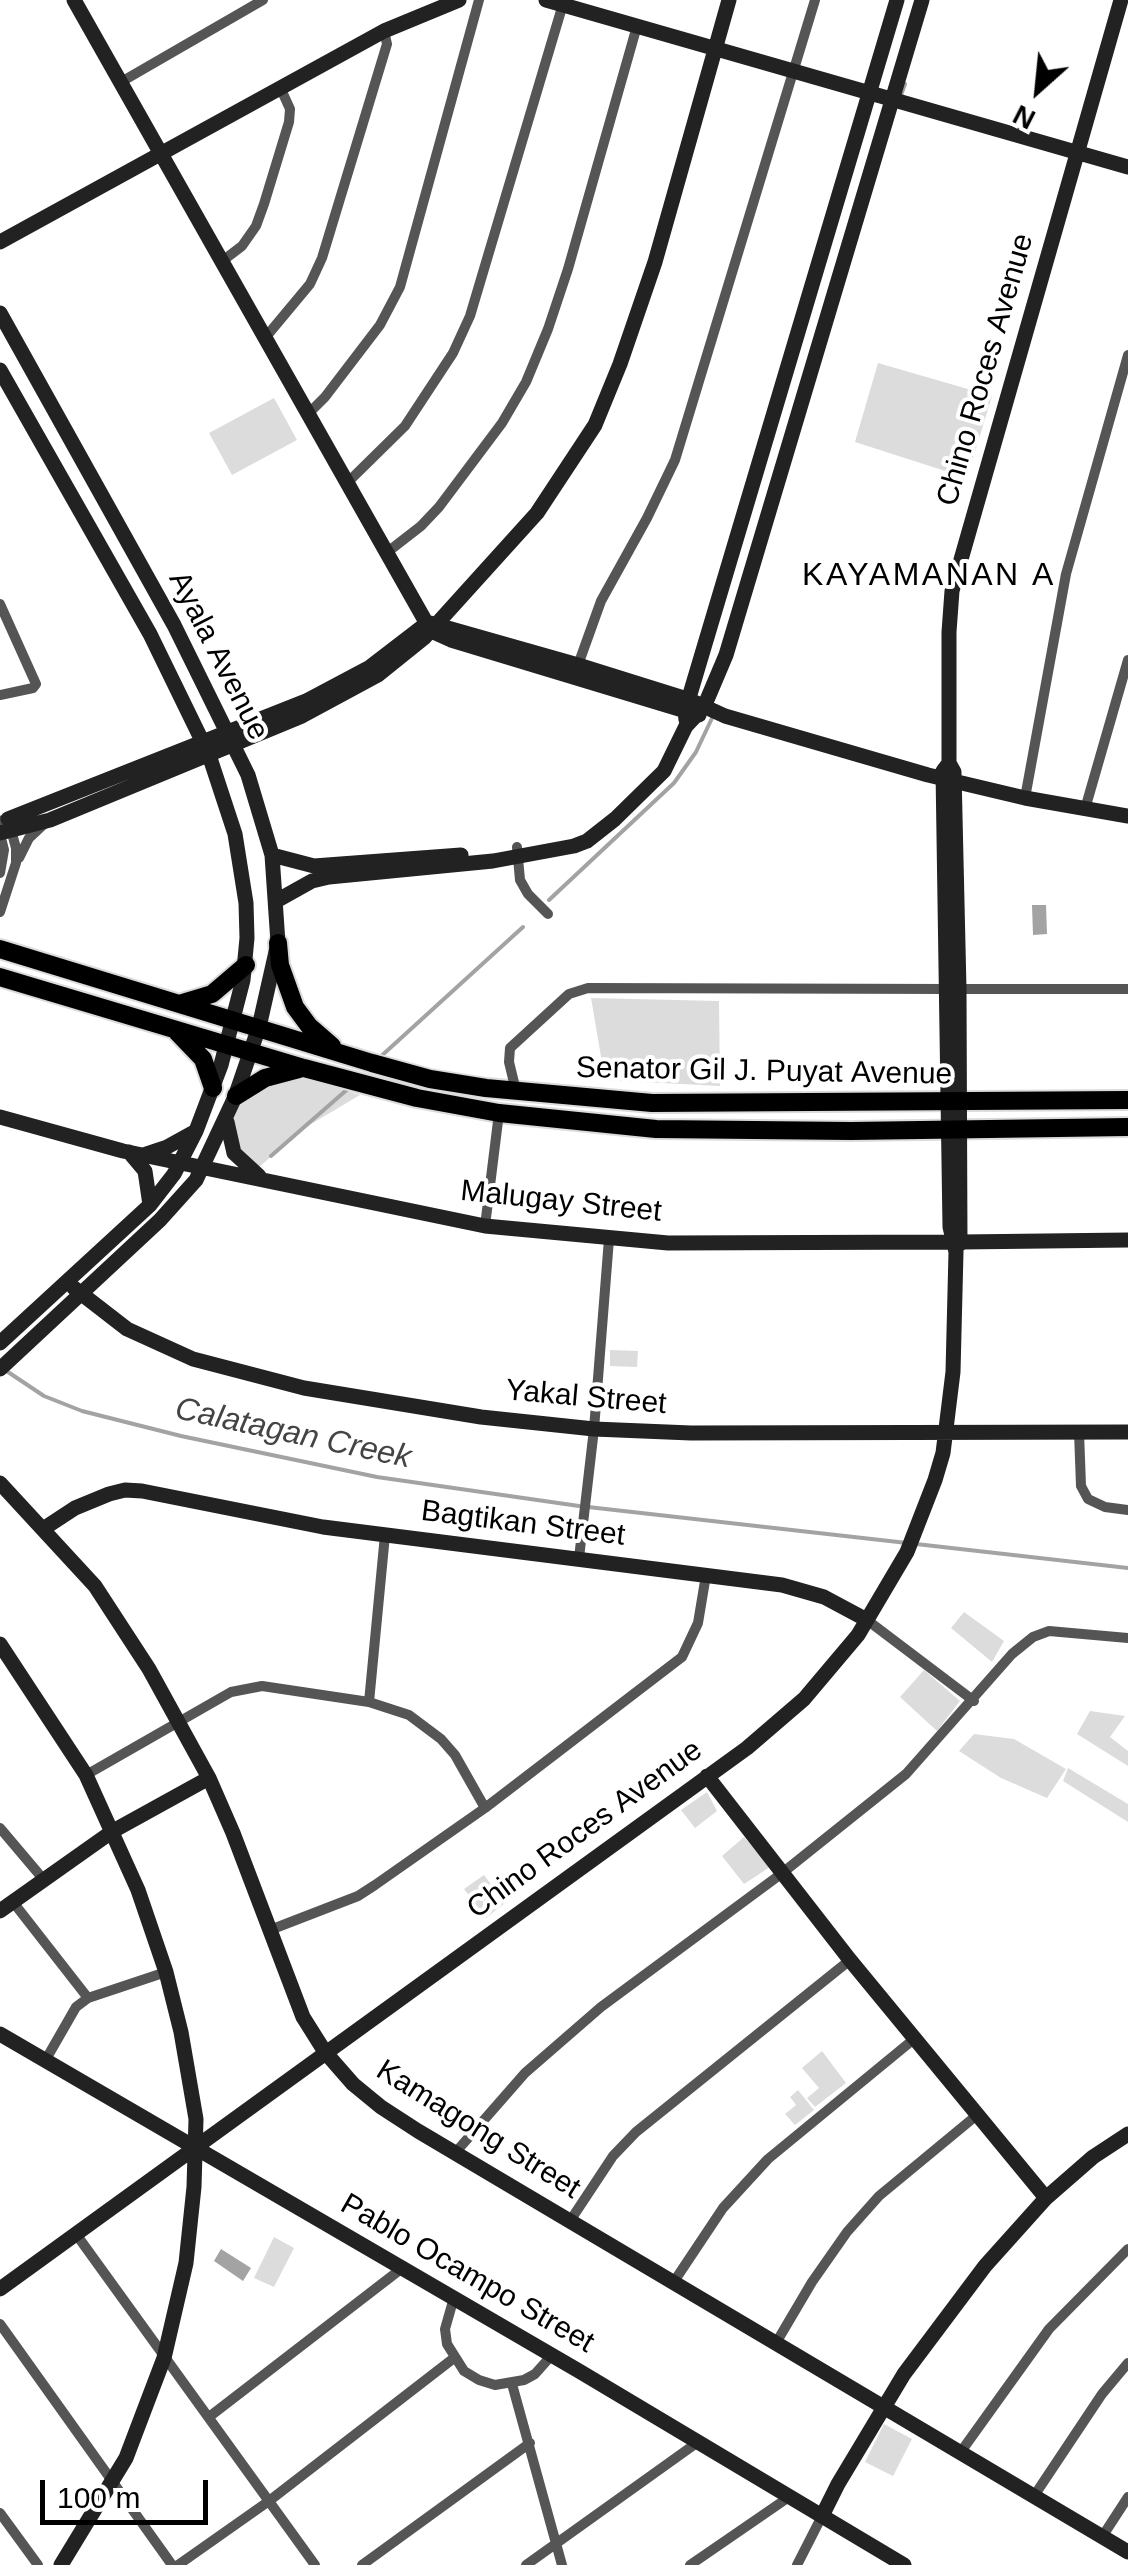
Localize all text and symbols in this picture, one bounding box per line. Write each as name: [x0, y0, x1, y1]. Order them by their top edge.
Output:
north arrow: [988, 40, 1088, 140]
text: N: [1008, 99, 1040, 136]
street label: Chino Roces Avenue: [930, 230, 1042, 510]
district label: KAYAMANAN A: [802, 557, 1056, 595]
street label: Ayala Avenue: [160, 566, 276, 746]
street label: Senator Gil J. Puyat Avenue: [576, 1051, 952, 1093]
street label: Malugay Street: [459, 1174, 663, 1230]
street label: Yakal Street: [504, 1373, 668, 1423]
water label: Calatagan Creek: [172, 1390, 414, 1478]
street label: Bagtikan Street: [419, 1494, 627, 1554]
street label: Chino Roces Avenue: [461, 1733, 709, 1927]
street label: Kamagong Street: [369, 2053, 587, 2207]
street label: Pablo Ocampo Street: [334, 2187, 600, 2361]
scale bar: [45, 2460, 212, 2522]
text: 100 m: [57, 2481, 140, 2514]

